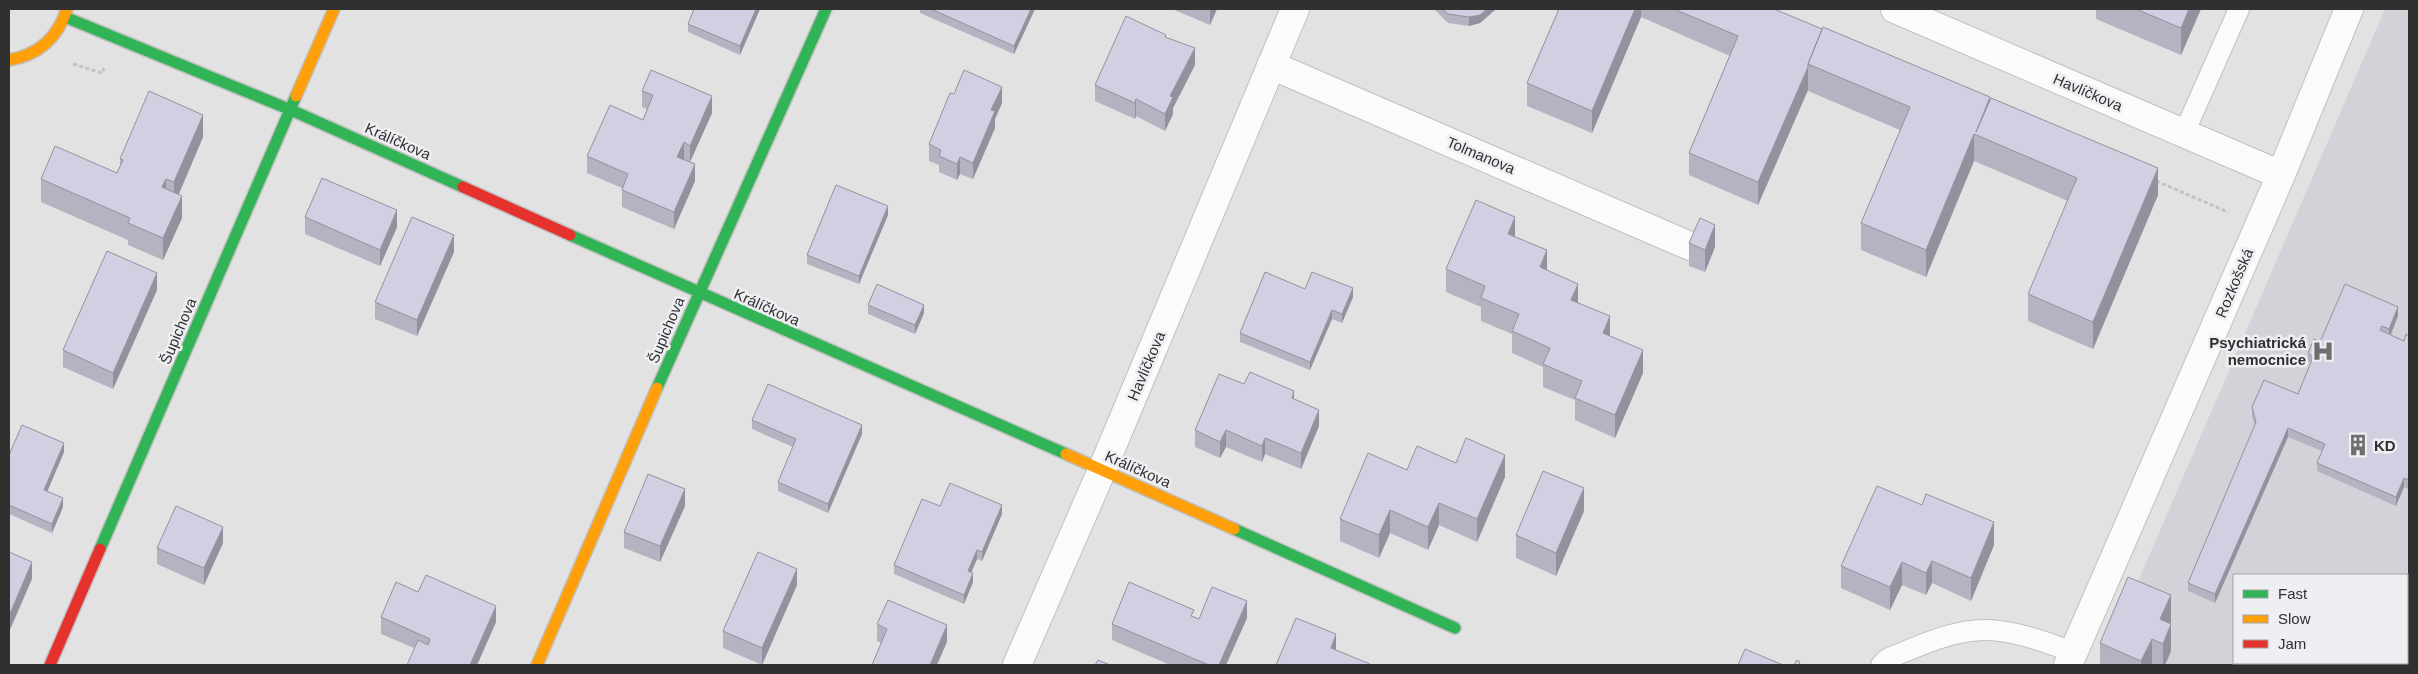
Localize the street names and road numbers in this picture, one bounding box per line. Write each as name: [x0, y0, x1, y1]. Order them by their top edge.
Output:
street label: Havlíčkova: [2051, 70, 2126, 114]
street label: Králíčkova: [363, 119, 434, 163]
street label: Tolmanova: [1444, 133, 1518, 177]
street label: Rozkošská: [2212, 245, 2256, 320]
street label: Králíčkova: [732, 285, 803, 329]
street label: Šupichova: [644, 294, 688, 366]
street label: Šupichova: [156, 295, 200, 367]
street label: Havlíčkova: [1124, 328, 1168, 403]
street label: Králíčkova: [1103, 447, 1174, 491]

